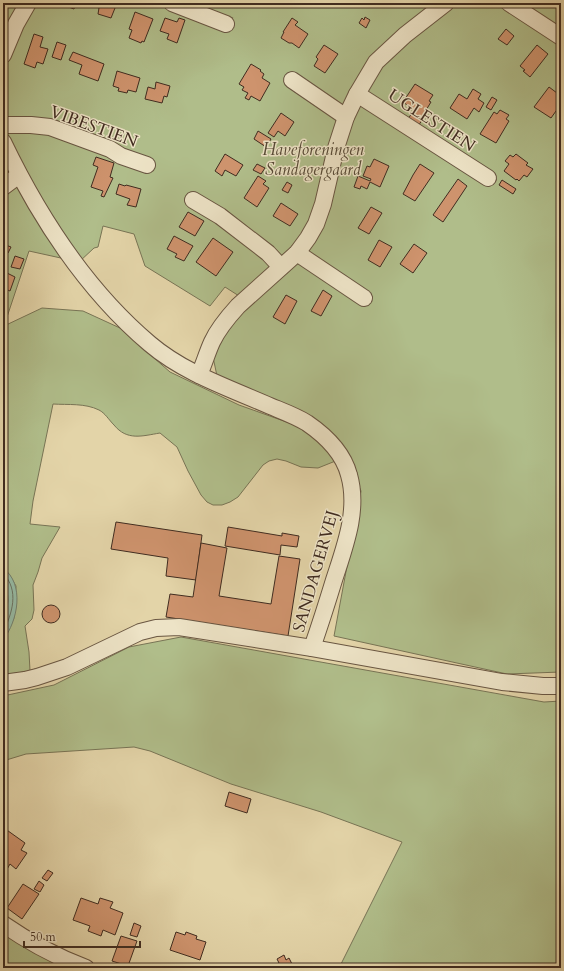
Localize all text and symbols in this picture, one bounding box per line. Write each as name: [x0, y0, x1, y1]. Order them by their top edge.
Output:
street label: UGLESTIEN: [384, 84, 480, 158]
street label: VIBESTIEN: [47, 100, 142, 153]
park label: Haveforeningen Sandagergaard: [262, 138, 365, 181]
street label: SANDAGERVEJ: [287, 508, 344, 635]
scale bar: [24, 923, 140, 949]
text: 50 m: [30, 929, 57, 945]

